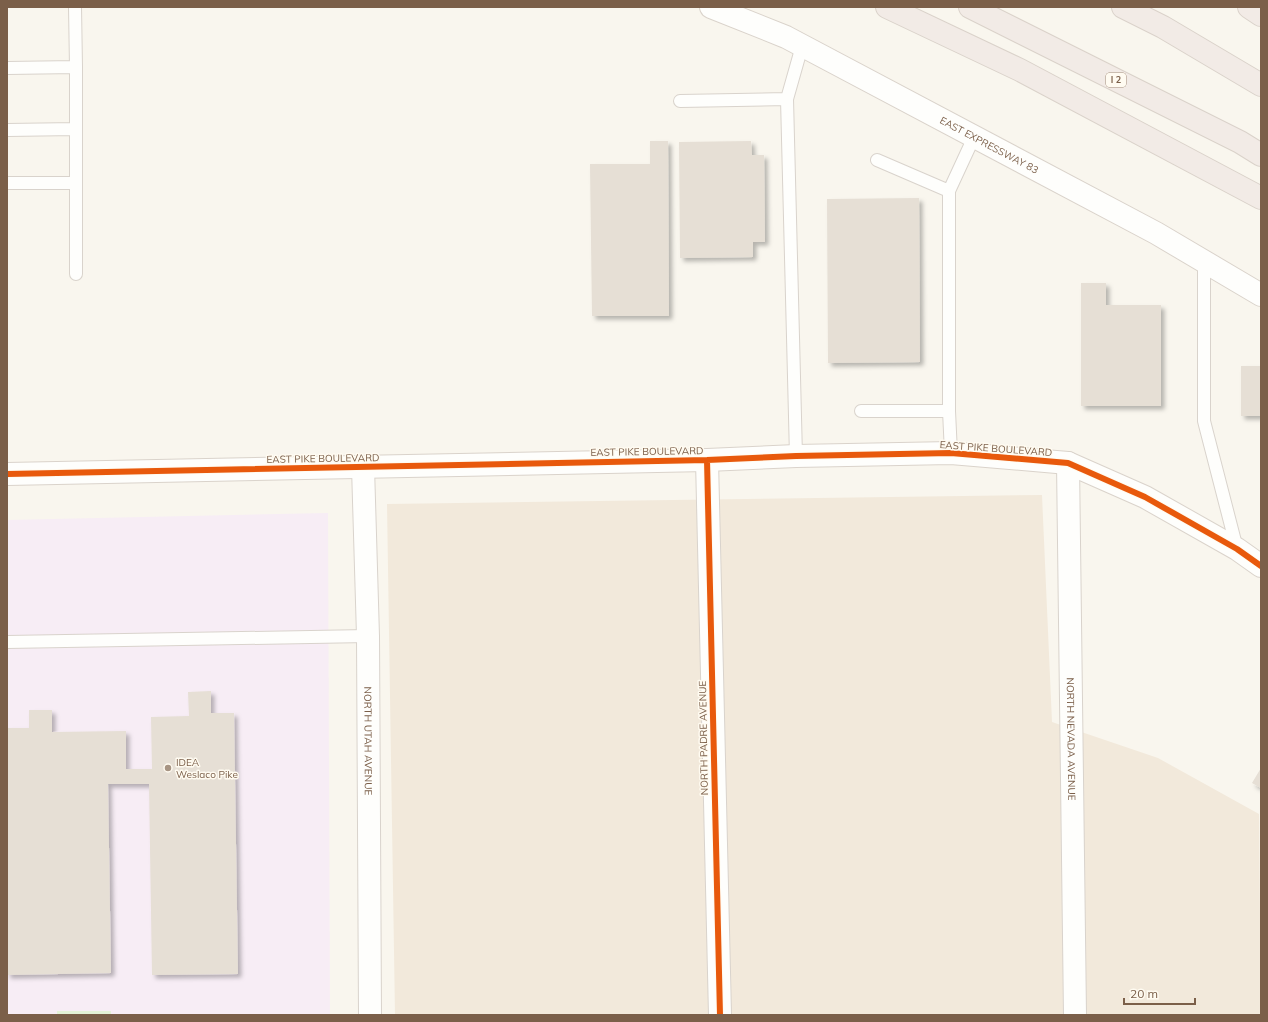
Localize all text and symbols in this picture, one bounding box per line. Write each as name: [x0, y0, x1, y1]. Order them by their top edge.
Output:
road number: I 2: [1106, 73, 1126, 87]
street label: EAST EXPRESSWAY 83: [938, 114, 1041, 177]
street label: EAST PIKE BOULEVARD: [939, 438, 1053, 459]
street label: EAST PIKE BOULEVARD: [590, 444, 704, 459]
street label: EAST PIKE BOULEVARD: [266, 451, 380, 466]
street label: NORTH NEVADA AVENUE: [1064, 677, 1078, 801]
street label: NORTH PADRE AVENUE: [696, 680, 711, 795]
street label: NORTH UTAH AVENUE: [361, 686, 375, 796]
place label: IDEA Weslaco Pike: [176, 756, 238, 781]
marker: IDEA Weslaco Pike: [163, 763, 173, 773]
scale bar: [1124, 980, 1195, 1006]
text: 20 m: [1130, 986, 1158, 1001]

